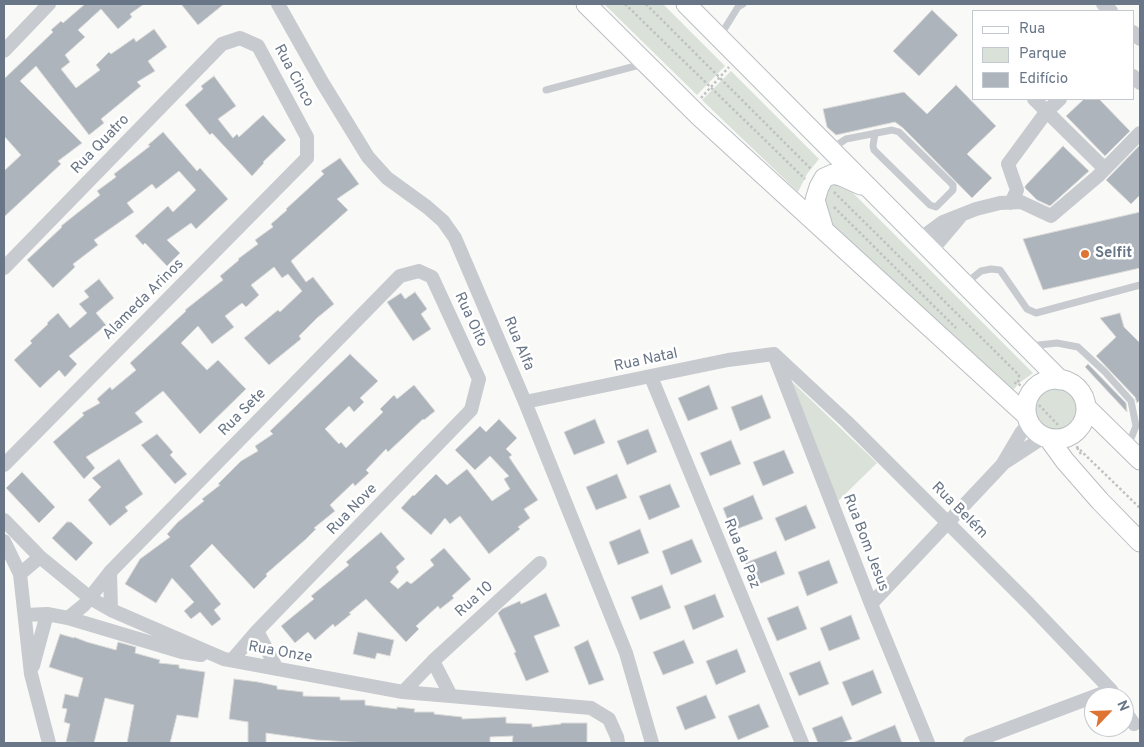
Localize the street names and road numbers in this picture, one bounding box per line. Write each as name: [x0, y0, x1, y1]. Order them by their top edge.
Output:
street label: Rua Cinco: [269, 42, 317, 110]
street label: Rua Quatro: [68, 111, 134, 179]
street label: Alameda Arinos: [100, 256, 188, 344]
street label: Rua Oito: [450, 290, 490, 350]
street label: Rua Alfa: [499, 314, 537, 374]
street label: Rua Natal: [612, 345, 680, 377]
street label: Rua Sete: [215, 385, 271, 441]
street label: Rua Belém: [927, 479, 991, 543]
street label: Rua Nove: [324, 481, 382, 539]
street label: Rua Bom Jesus: [838, 492, 892, 594]
street label: Rua da Paz: [719, 516, 763, 592]
street label: Rua 10: [452, 578, 498, 622]
street label: Rua Onze: [247, 639, 313, 667]

